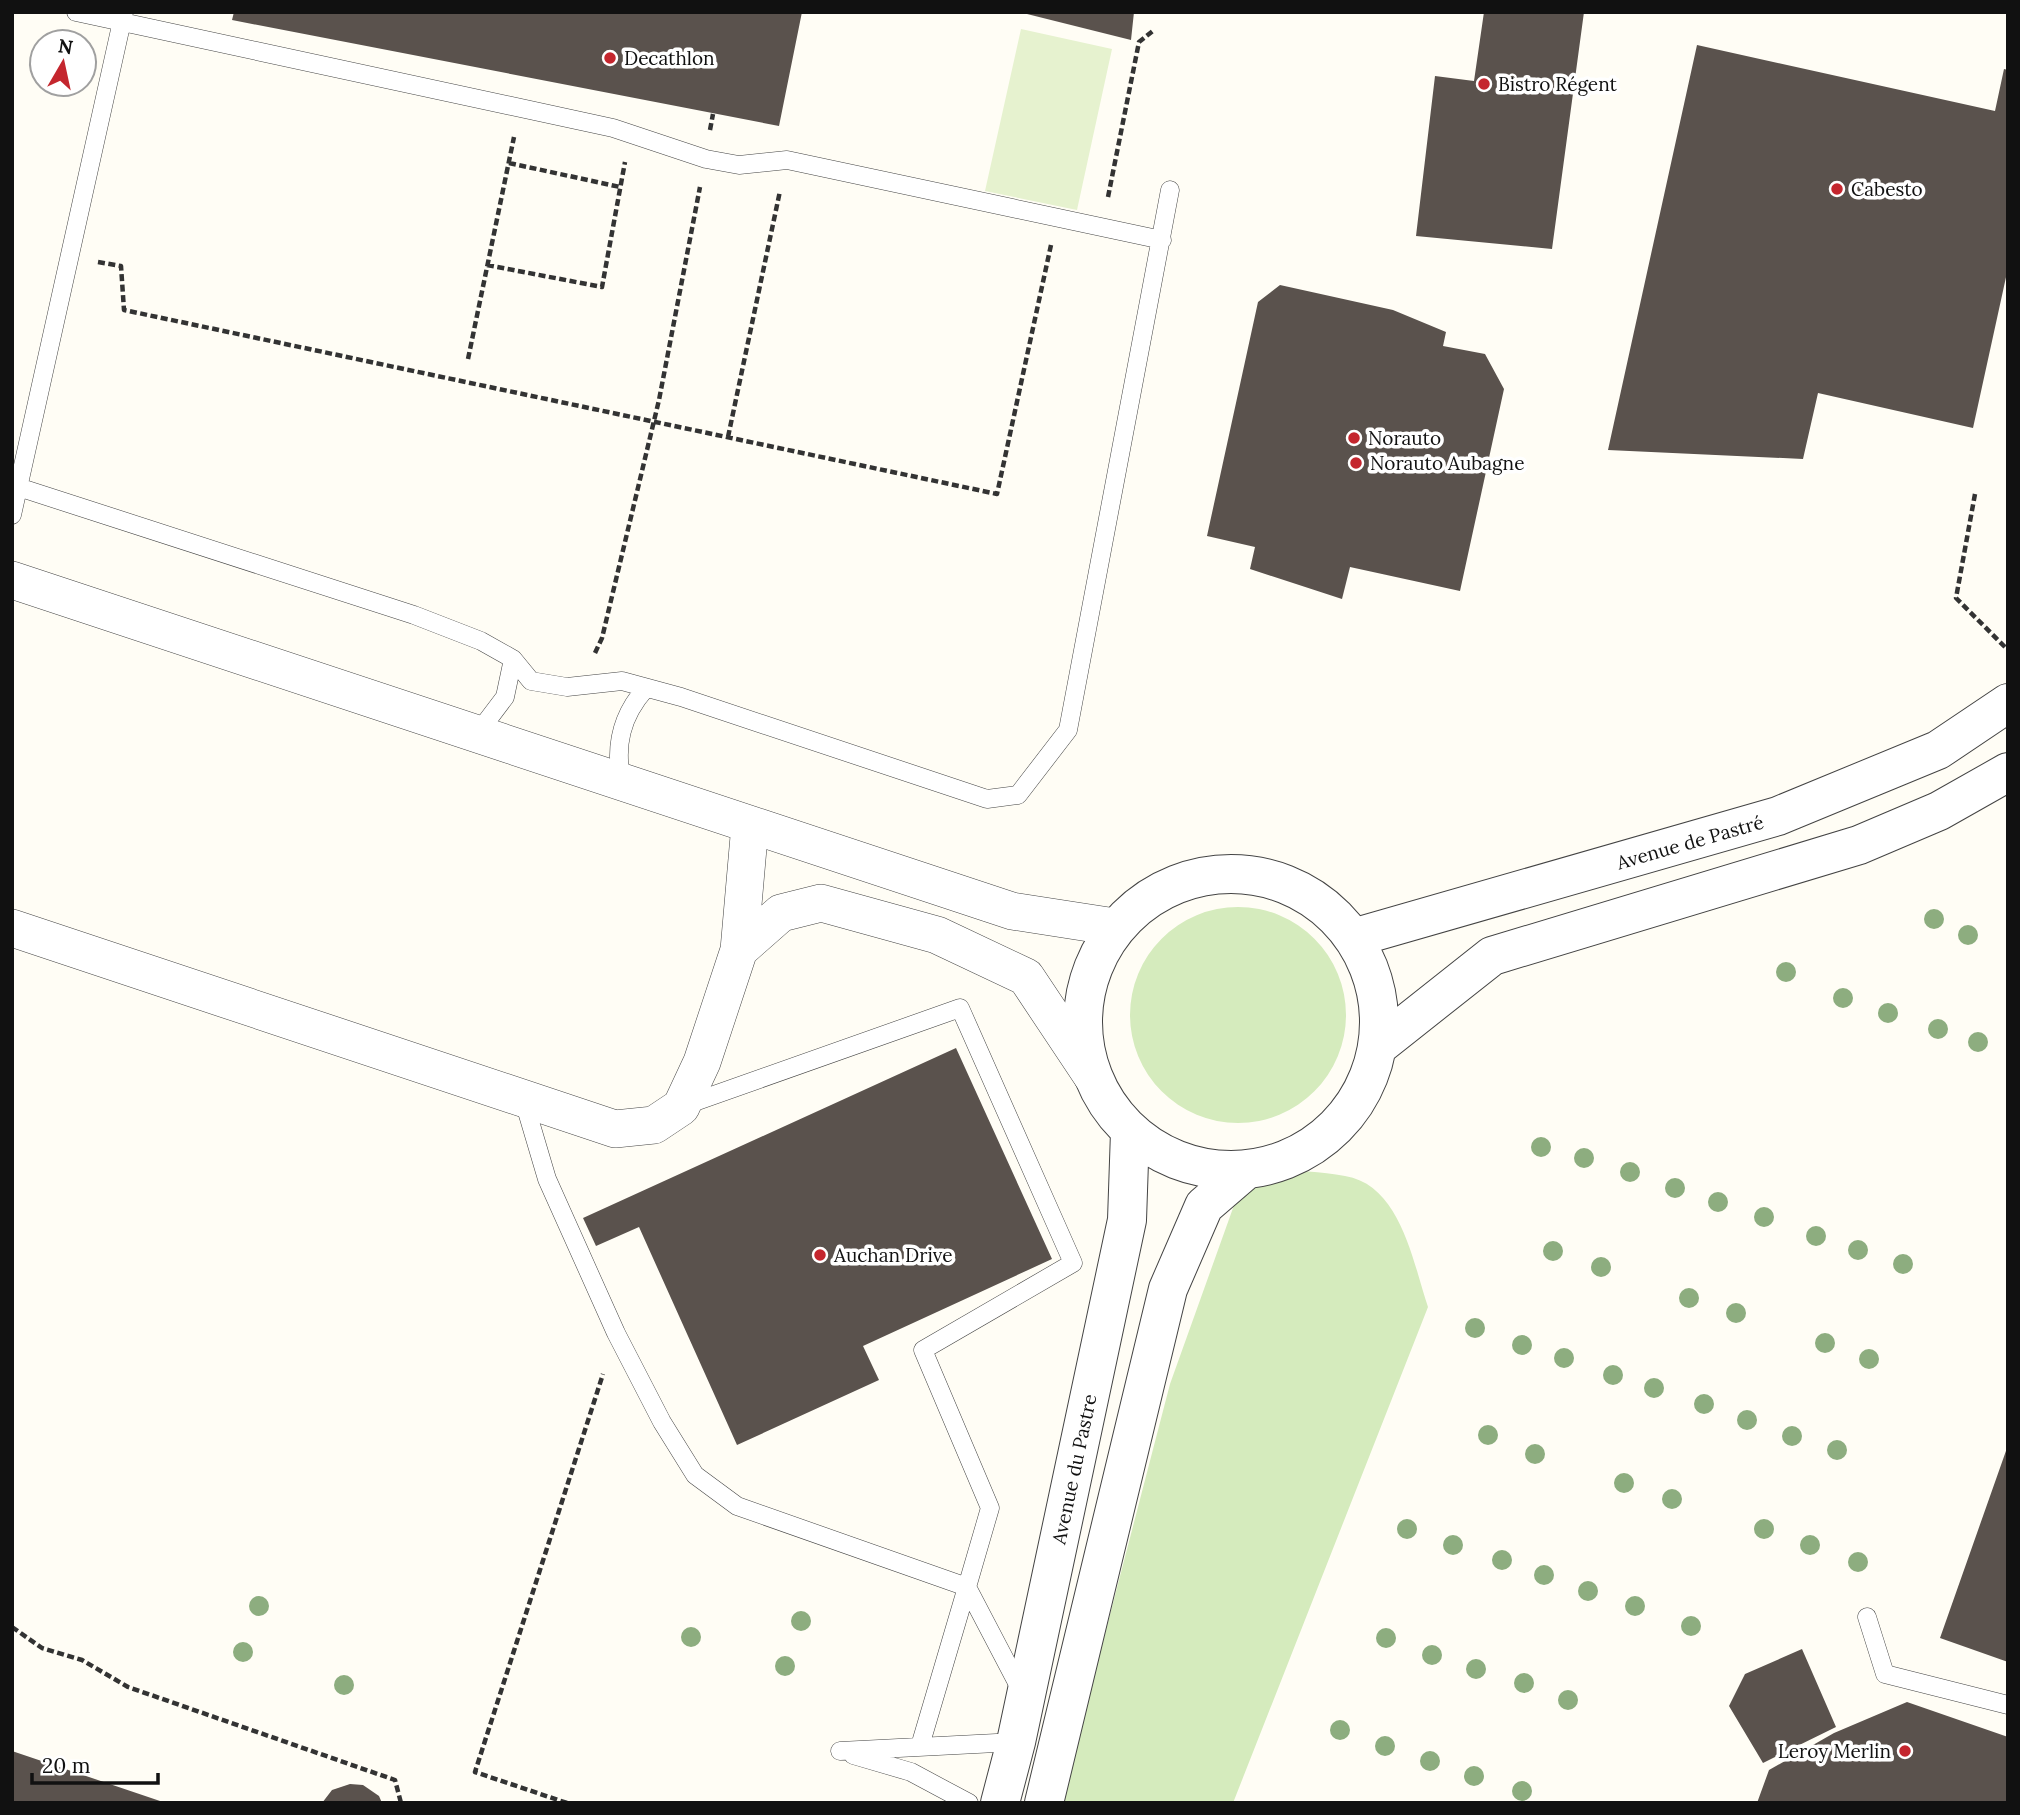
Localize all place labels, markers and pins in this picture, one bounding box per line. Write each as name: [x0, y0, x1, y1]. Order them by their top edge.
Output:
place label: Decathlon: [624, 46, 715, 70]
marker: Decathlon: [602, 50, 618, 66]
place label: Bistro Régent: [1498, 72, 1618, 96]
marker: Bistro Régent: [1476, 76, 1492, 92]
place label: Cabesto: [1851, 177, 1923, 201]
marker: Cabesto: [1829, 181, 1845, 197]
place label: Norauto: [1368, 426, 1441, 450]
marker: Norauto: [1346, 430, 1362, 446]
place label: Norauto Aubagne: [1370, 451, 1524, 475]
marker: Norauto Aubagne: [1348, 455, 1364, 471]
place label: Auchan Drive: [833, 1243, 953, 1267]
marker: Auchan Drive: [812, 1247, 828, 1263]
place label: Leroy Merlin: [1778, 1739, 1891, 1763]
marker: Leroy Merlin: [1897, 1743, 1913, 1759]

